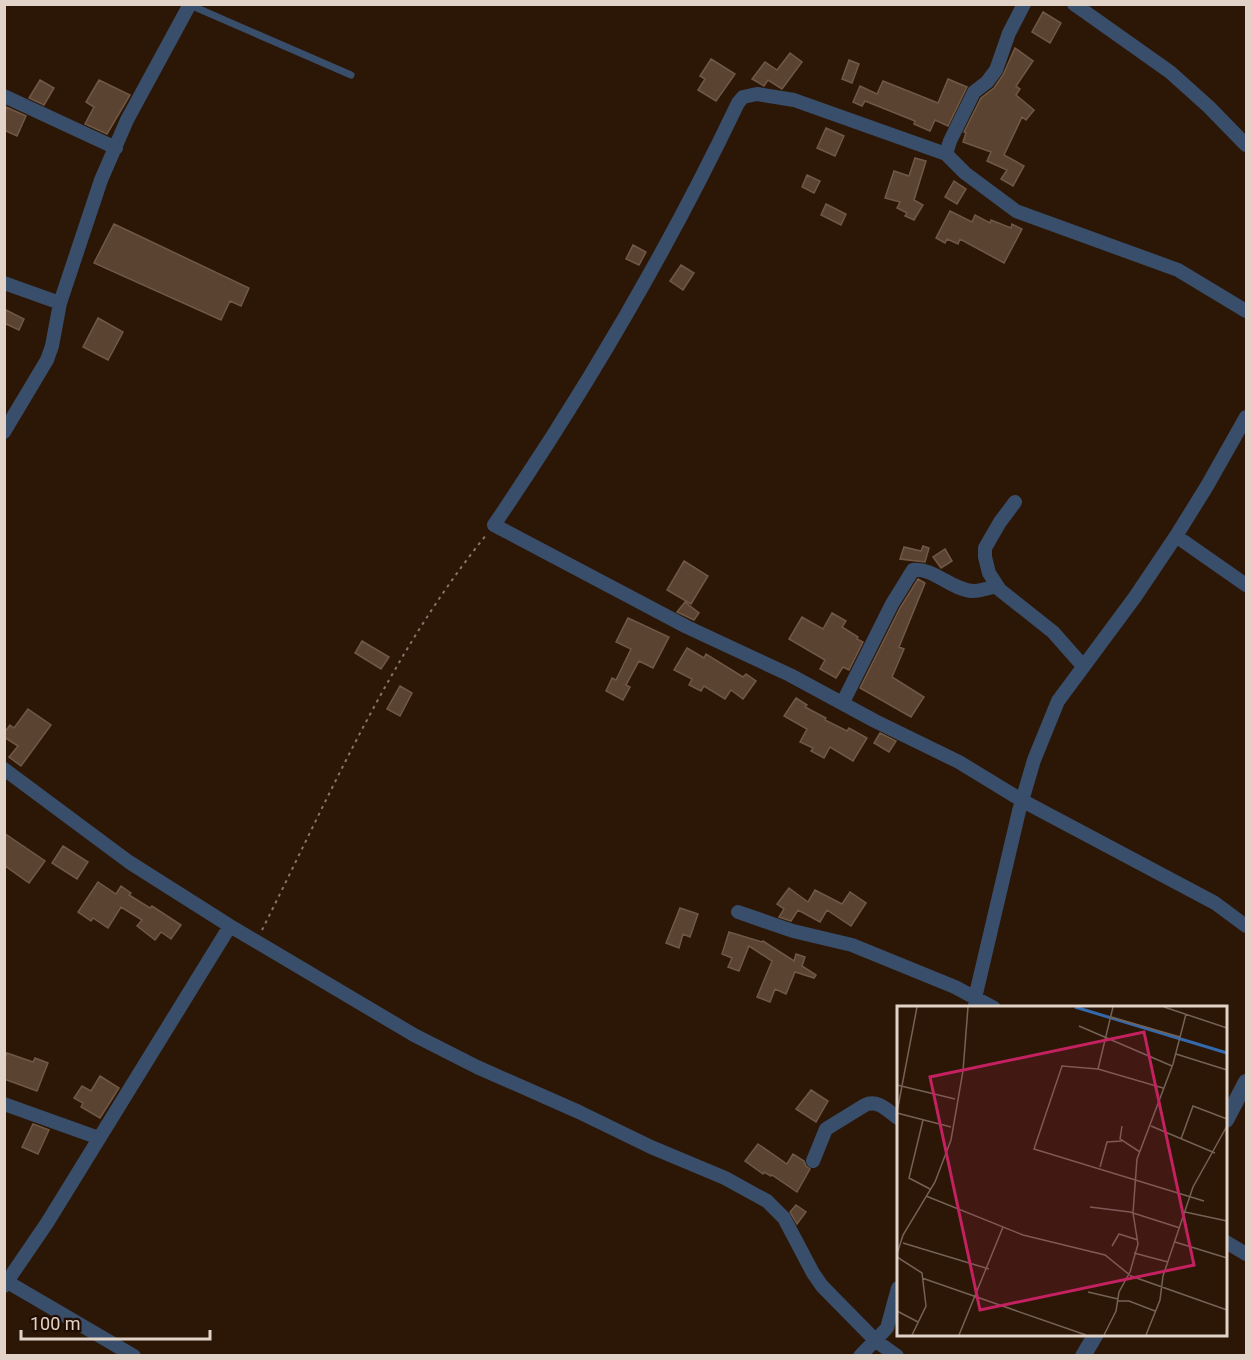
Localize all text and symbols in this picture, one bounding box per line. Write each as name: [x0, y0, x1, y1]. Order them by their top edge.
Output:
inset map: [897, 1006, 1227, 1336]
scale bar: [21, 1303, 210, 1341]
text: 100 m: [30, 1313, 81, 1334]

